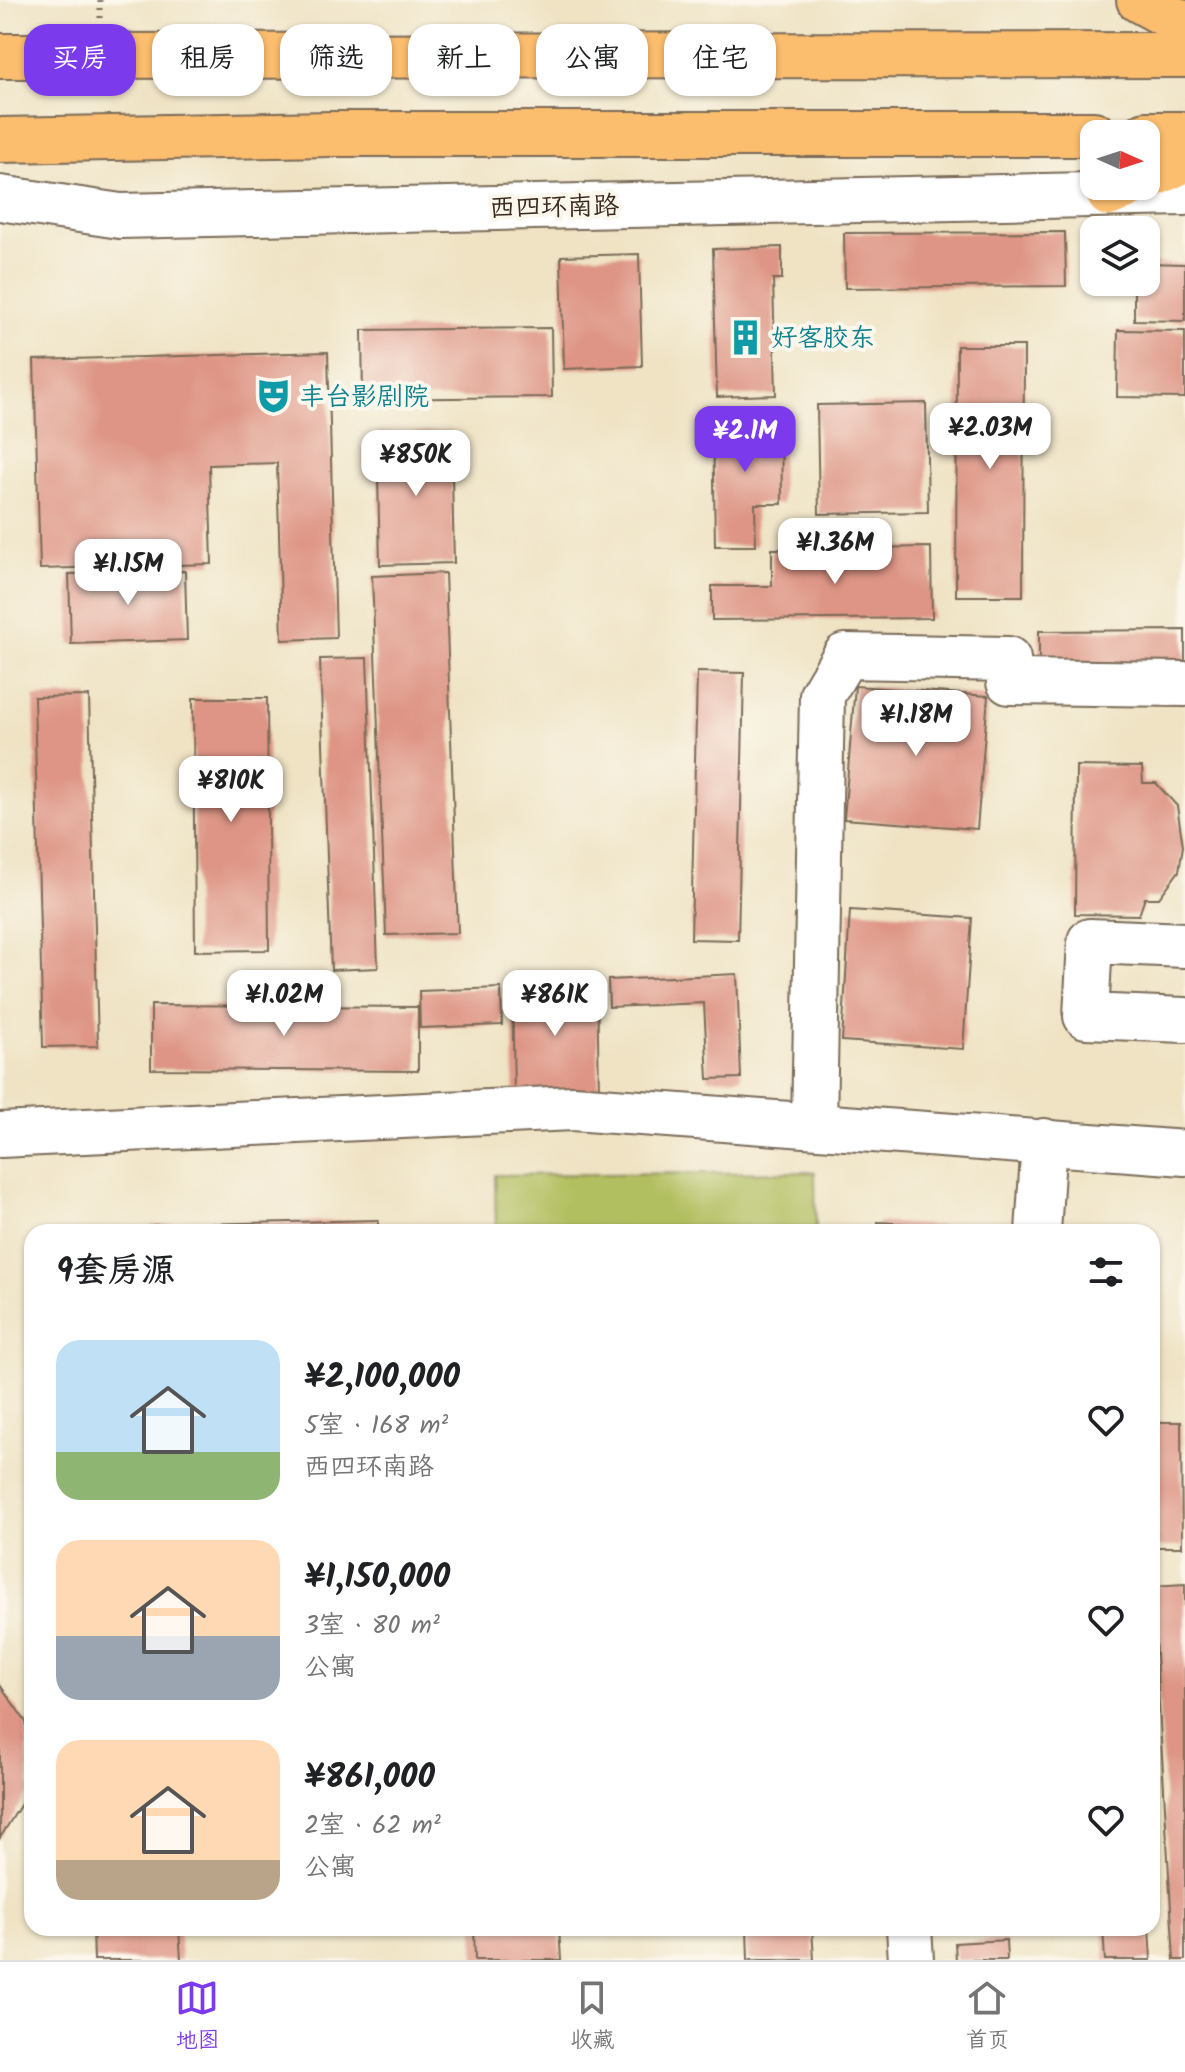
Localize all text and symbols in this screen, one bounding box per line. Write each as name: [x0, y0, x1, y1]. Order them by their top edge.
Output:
chip: 买房: [24, 24, 136, 96]
chip: 租房: [152, 24, 264, 96]
chip: 筛选: [280, 24, 392, 96]
chip: 新上: [408, 24, 520, 96]
chip: 公寓: [536, 24, 648, 96]
chip: 住宅: [664, 24, 776, 96]
north arrow: [1080, 120, 1160, 200]
map controls: [1080, 120, 1160, 296]
street label: 西四环南路: [489, 186, 619, 230]
button: layers: [1080, 216, 1160, 296]
building icon: 好客胶东: [726, 318, 764, 356]
place label: 好客胶东: [771, 318, 875, 360]
theatre icon: 丰台影剧院: [254, 377, 292, 415]
place label: 丰台影剧院: [299, 377, 429, 419]
pin: ¥2.03M: [925, 403, 1055, 471]
pin: ¥2.1M: [689, 406, 801, 474]
text: ¥2.03M: [948, 408, 1032, 450]
text: ¥2.1M: [713, 411, 777, 453]
pin: ¥850K: [360, 430, 472, 498]
text: ¥850K: [379, 435, 453, 477]
pin: ¥1.36M: [770, 518, 900, 586]
text: ¥1.36M: [796, 523, 874, 565]
pin: ¥1.15M: [63, 539, 193, 607]
text: ¥1.15M: [93, 544, 163, 586]
pin: ¥1.18M: [851, 690, 981, 758]
text: ¥1.18M: [880, 695, 952, 737]
pin: ¥810K: [175, 756, 287, 824]
text: ¥810K: [197, 761, 265, 803]
pin: ¥1.02M: [219, 970, 349, 1038]
pin: ¥861K: [499, 970, 611, 1038]
text: ¥1.02M: [245, 975, 323, 1017]
text: ¥861K: [521, 975, 589, 1017]
text: 9套房源: [56, 1245, 175, 1299]
icon: filters: [1084, 1250, 1128, 1294]
text: ¥2,100,000: [304, 1351, 460, 1405]
icon: home: [120, 1372, 216, 1468]
icon: heart: [1084, 1398, 1128, 1442]
text: 5室 · 168 m²: [304, 1405, 448, 1447]
text: 西四环南路: [304, 1447, 434, 1489]
text: ¥1,150,000: [304, 1551, 450, 1605]
icon: home: [120, 1572, 216, 1668]
icon: heart: [1084, 1598, 1128, 1642]
text: 3室 · 80 m²: [304, 1605, 440, 1647]
text: 公寓: [304, 1647, 356, 1689]
text: ¥861,000: [304, 1751, 435, 1805]
icon: home: [120, 1772, 216, 1868]
icon: heart: [1084, 1798, 1128, 1842]
text: 2室 · 62 m²: [304, 1805, 441, 1847]
text: 公寓: [304, 1847, 356, 1889]
tab: 地图: [175, 1976, 220, 2059]
tab: 收藏: [570, 1976, 615, 2059]
tab: 首页: [965, 1976, 1010, 2059]

